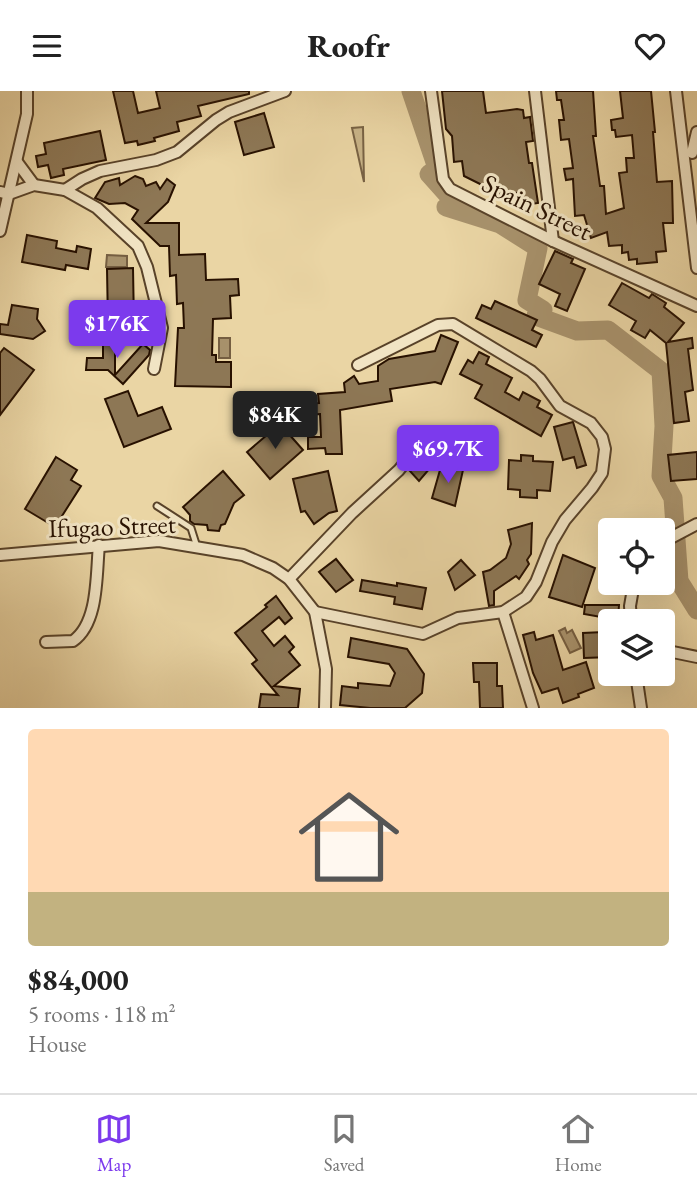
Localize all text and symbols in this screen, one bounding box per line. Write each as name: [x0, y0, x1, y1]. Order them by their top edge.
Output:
text: Roofr: [307, 25, 390, 67]
icon: menu: [28, 27, 66, 65]
icon: heart: [631, 27, 669, 65]
street label: Spain Street: [477, 166, 597, 248]
pin: $176K: [68, 301, 166, 360]
text: $176K: [85, 308, 149, 338]
pin: $84K: [234, 391, 316, 451]
text: $84K: [249, 399, 301, 429]
pin: $69.7K: [391, 425, 505, 485]
text: $69.7K: [413, 433, 483, 463]
street label: Ifugao Street: [48, 507, 176, 545]
map controls: [598, 518, 675, 686]
button: locate: [598, 518, 675, 595]
button: layers: [598, 609, 675, 686]
icon: home: [286, 774, 412, 900]
text: $84,000: [28, 960, 129, 999]
text: 5 rooms · 118 m²: [28, 999, 176, 1029]
text: House: [28, 1029, 87, 1059]
tab: Map: [95, 1110, 133, 1177]
tab: Saved: [324, 1110, 364, 1177]
tab: Home: [555, 1110, 602, 1177]

